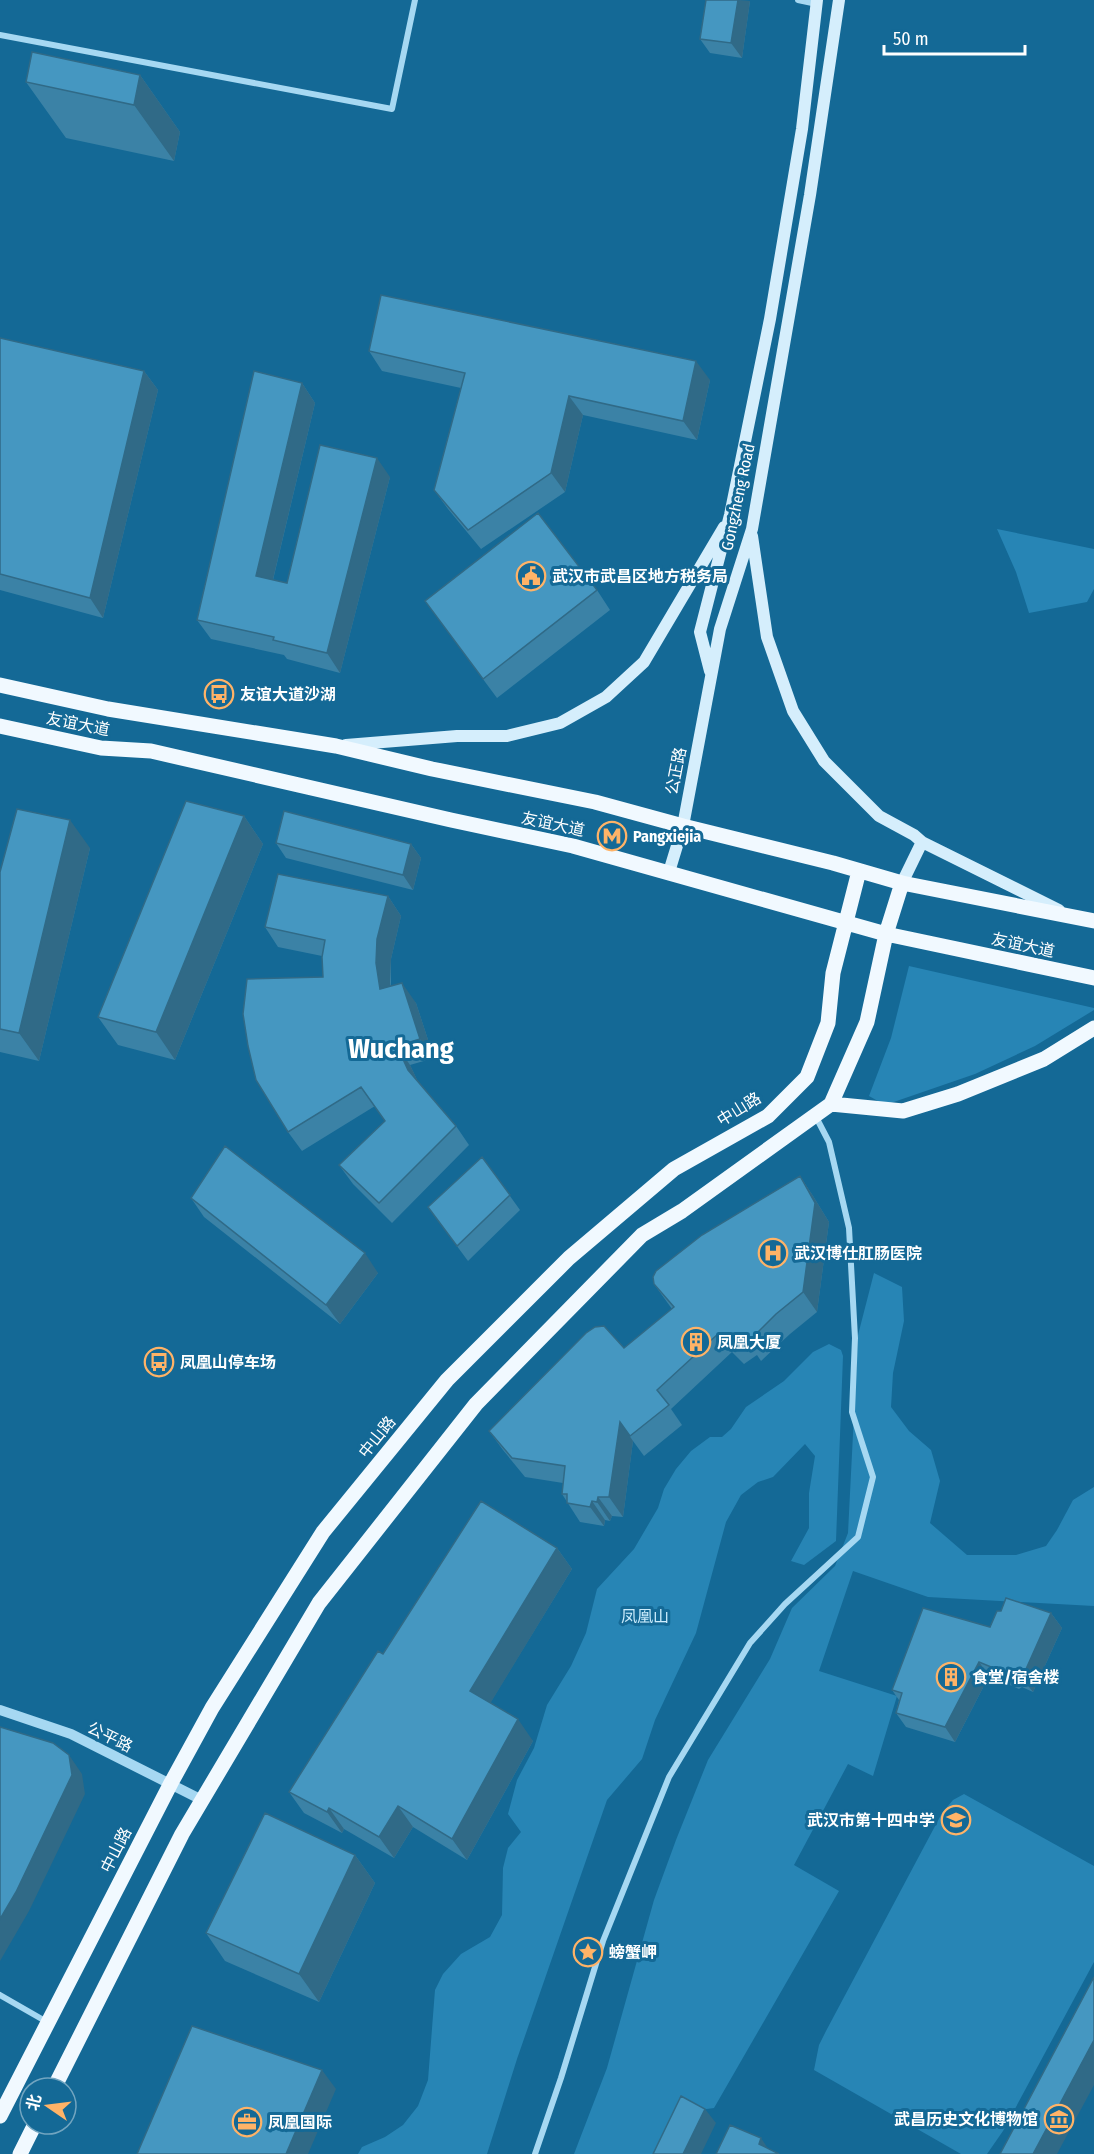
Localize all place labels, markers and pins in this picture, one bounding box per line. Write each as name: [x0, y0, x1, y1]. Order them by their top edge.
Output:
public building icon: 武汉市武昌区地方税务局: [515, 560, 547, 592]
place label: 武汉市武昌区地方税务局: [552, 567, 728, 586]
bus stop icon: 友谊大道沙湖: [203, 678, 235, 710]
place label: 友谊大道沙湖: [240, 685, 336, 704]
metro station icon: Pangxiejia: [596, 820, 628, 852]
place label: Pangxiejia: [633, 827, 701, 846]
hospital icon: 武汉博仕肛肠医院: [757, 1237, 789, 1269]
place label: 武汉博仕肛肠医院: [794, 1244, 922, 1263]
building icon: 凤凰大厦: [680, 1326, 712, 1358]
place label: 凤凰大厦: [717, 1333, 781, 1352]
bus stop icon: 凤凰山停车场: [143, 1346, 175, 1378]
place label: 凤凰山停车场: [180, 1353, 276, 1372]
building icon: 食堂/宿舍楼: [935, 1661, 967, 1693]
place label: 食堂/宿舍楼: [972, 1668, 1060, 1687]
school or university icon: 武汉市第十四中学: [940, 1804, 972, 1836]
place label: 武汉市第十四中学: [807, 1811, 935, 1830]
place icon: 螃蟹岬: [572, 1936, 604, 1968]
place label: 螃蟹岬: [609, 1943, 657, 1962]
museum icon: 武昌历史文化博物馆: [1043, 2103, 1075, 2135]
office icon: 凤凰国际: [231, 2106, 263, 2138]
place label: 武昌历史文化博物馆: [894, 2110, 1038, 2129]
place label: 凤凰国际: [268, 2113, 332, 2132]

